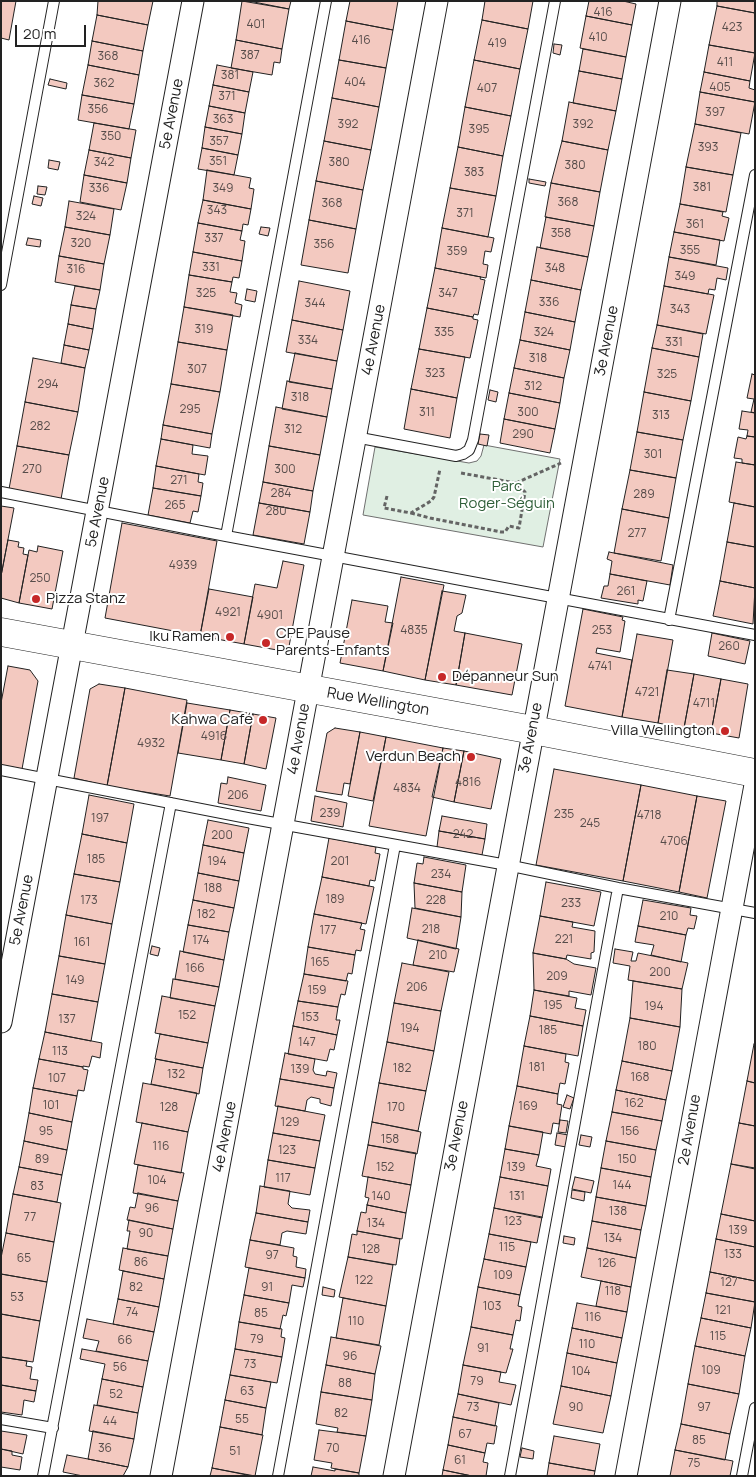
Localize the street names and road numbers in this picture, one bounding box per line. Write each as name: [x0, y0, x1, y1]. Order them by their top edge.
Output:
street label: 5e Avenue: [156, 77, 188, 151]
street label: 4e Avenue: [358, 303, 390, 377]
street label: 3e Avenue: [591, 304, 623, 378]
street label: 5e Avenue: [82, 475, 114, 549]
street label: Rue Wellington: [325, 684, 431, 720]
street label: 3e Avenue: [515, 701, 547, 775]
street label: 4e Avenue: [284, 702, 314, 776]
street label: 5e Avenue: [6, 873, 38, 947]
street label: 2e Avenue: [675, 1093, 705, 1167]
street label: 3e Avenue: [441, 1099, 473, 1173]
street label: 4e Avenue: [209, 1100, 241, 1174]

